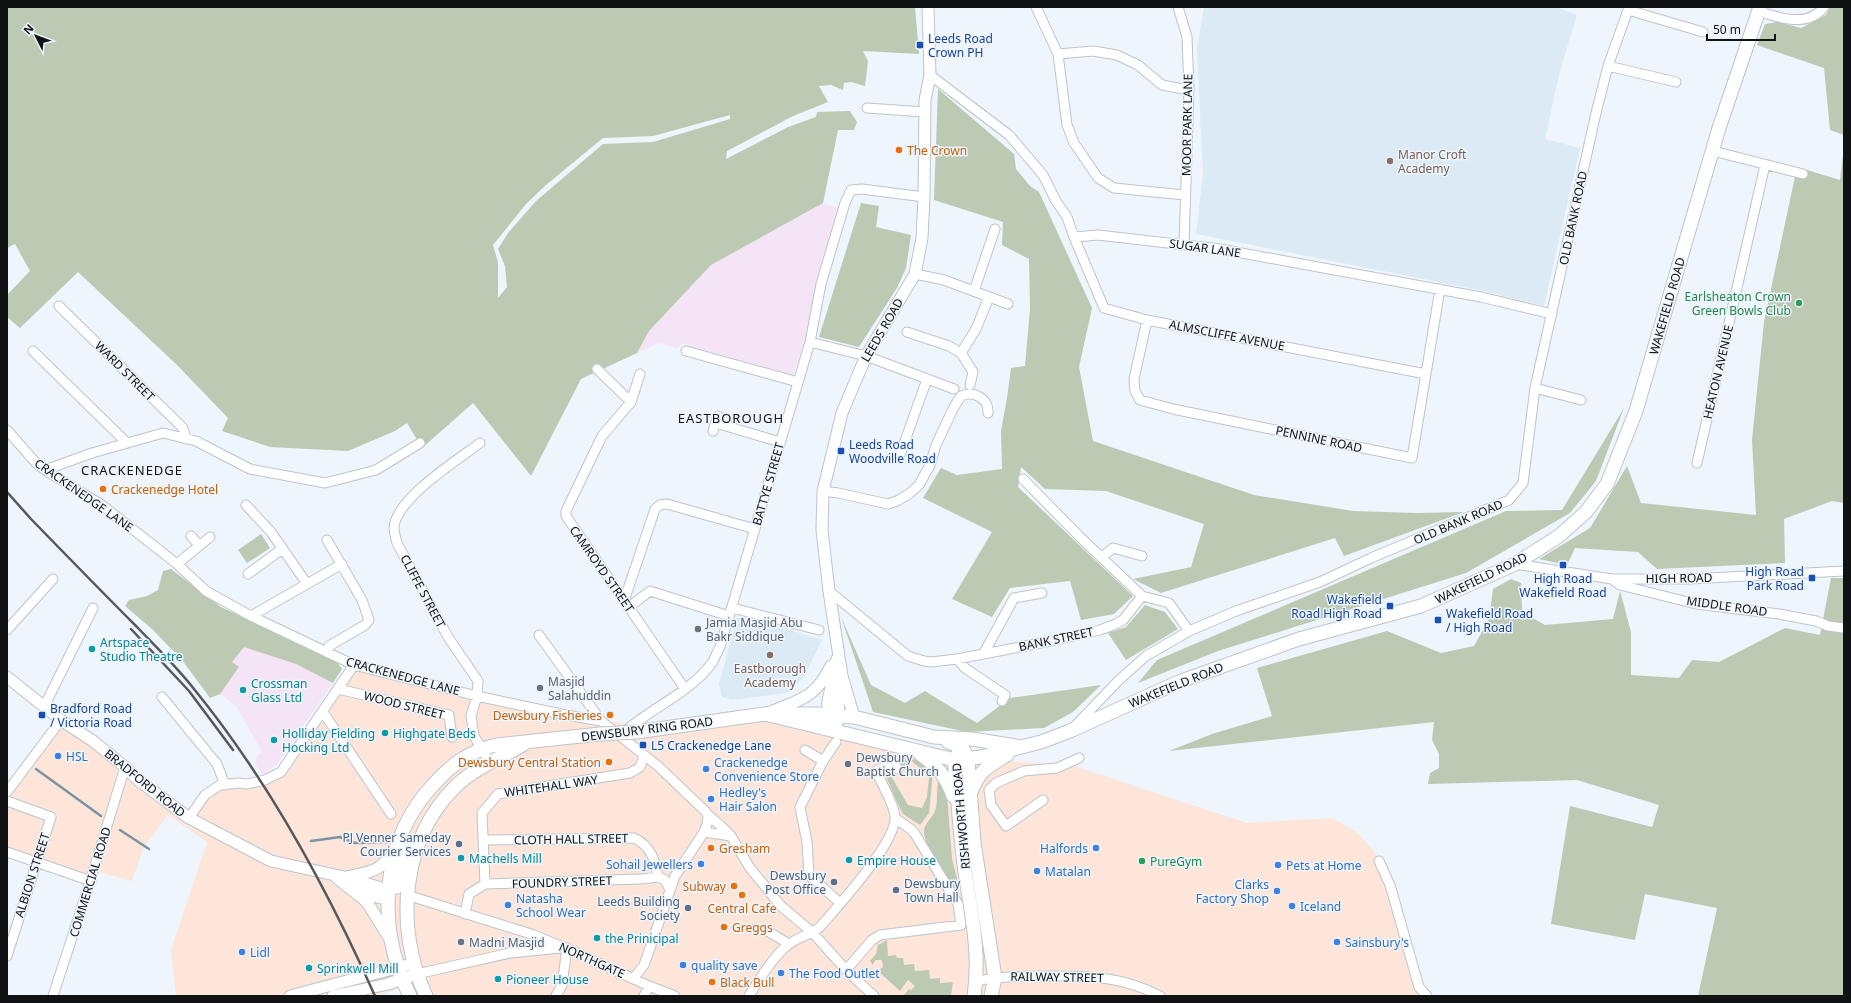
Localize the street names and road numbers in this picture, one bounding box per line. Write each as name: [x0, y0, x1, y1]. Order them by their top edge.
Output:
street label: MOOR PARK LANE: [1178, 74, 1196, 176]
street label: OLD BANK ROAD: [1555, 169, 1591, 267]
street label: SUGAR LANE: [1168, 235, 1242, 261]
street label: WAKEFIELD ROAD: [1645, 255, 1689, 357]
street label: LEEDS ROAD: [857, 295, 907, 365]
street label: ALMSCLIFFE AVENUE: [1168, 315, 1286, 355]
street label: HEATON AVENUE: [1699, 323, 1737, 421]
street label: WARD STREET: [91, 337, 159, 405]
street label: PENNINE ROAD: [1274, 422, 1364, 457]
street label: BATTYE STREET: [748, 440, 788, 527]
street label: CRACKENEDGE LANE: [31, 454, 137, 536]
street label: OLD BANK ROAD: [1411, 495, 1506, 549]
street label: CAMROYD STREET: [566, 522, 638, 616]
street label: WAKEFIELD ROAD: [1432, 548, 1530, 608]
street label: CLIFFE STREET: [396, 551, 450, 631]
street label: HIGH ROAD: [1645, 569, 1713, 587]
street label: MIDDLE ROAD: [1685, 592, 1769, 620]
street label: BANK STREET: [1017, 623, 1095, 655]
street label: CRACKENEDGE LANE: [344, 653, 462, 699]
street label: WAKEFIELD ROAD: [1126, 658, 1226, 712]
street label: WOOD STREET: [362, 687, 446, 723]
street label: DEWSBURY RING ROAD: [580, 712, 714, 746]
street label: BRADFORD ROAD: [101, 745, 189, 821]
street label: RISHWORTH ROAD: [948, 762, 974, 870]
street label: WHITEHALL WAY: [503, 771, 599, 801]
street label: COMMERCIAL ROAD: [65, 825, 115, 939]
street label: CLOTH HALL STREET: [514, 829, 629, 848]
street label: ALBION STREET: [10, 830, 54, 920]
street label: FOUNDRY STREET: [512, 872, 613, 892]
street label: NORTHGATE: [556, 938, 628, 982]
street label: RAILWAY STREET: [1010, 968, 1104, 986]

